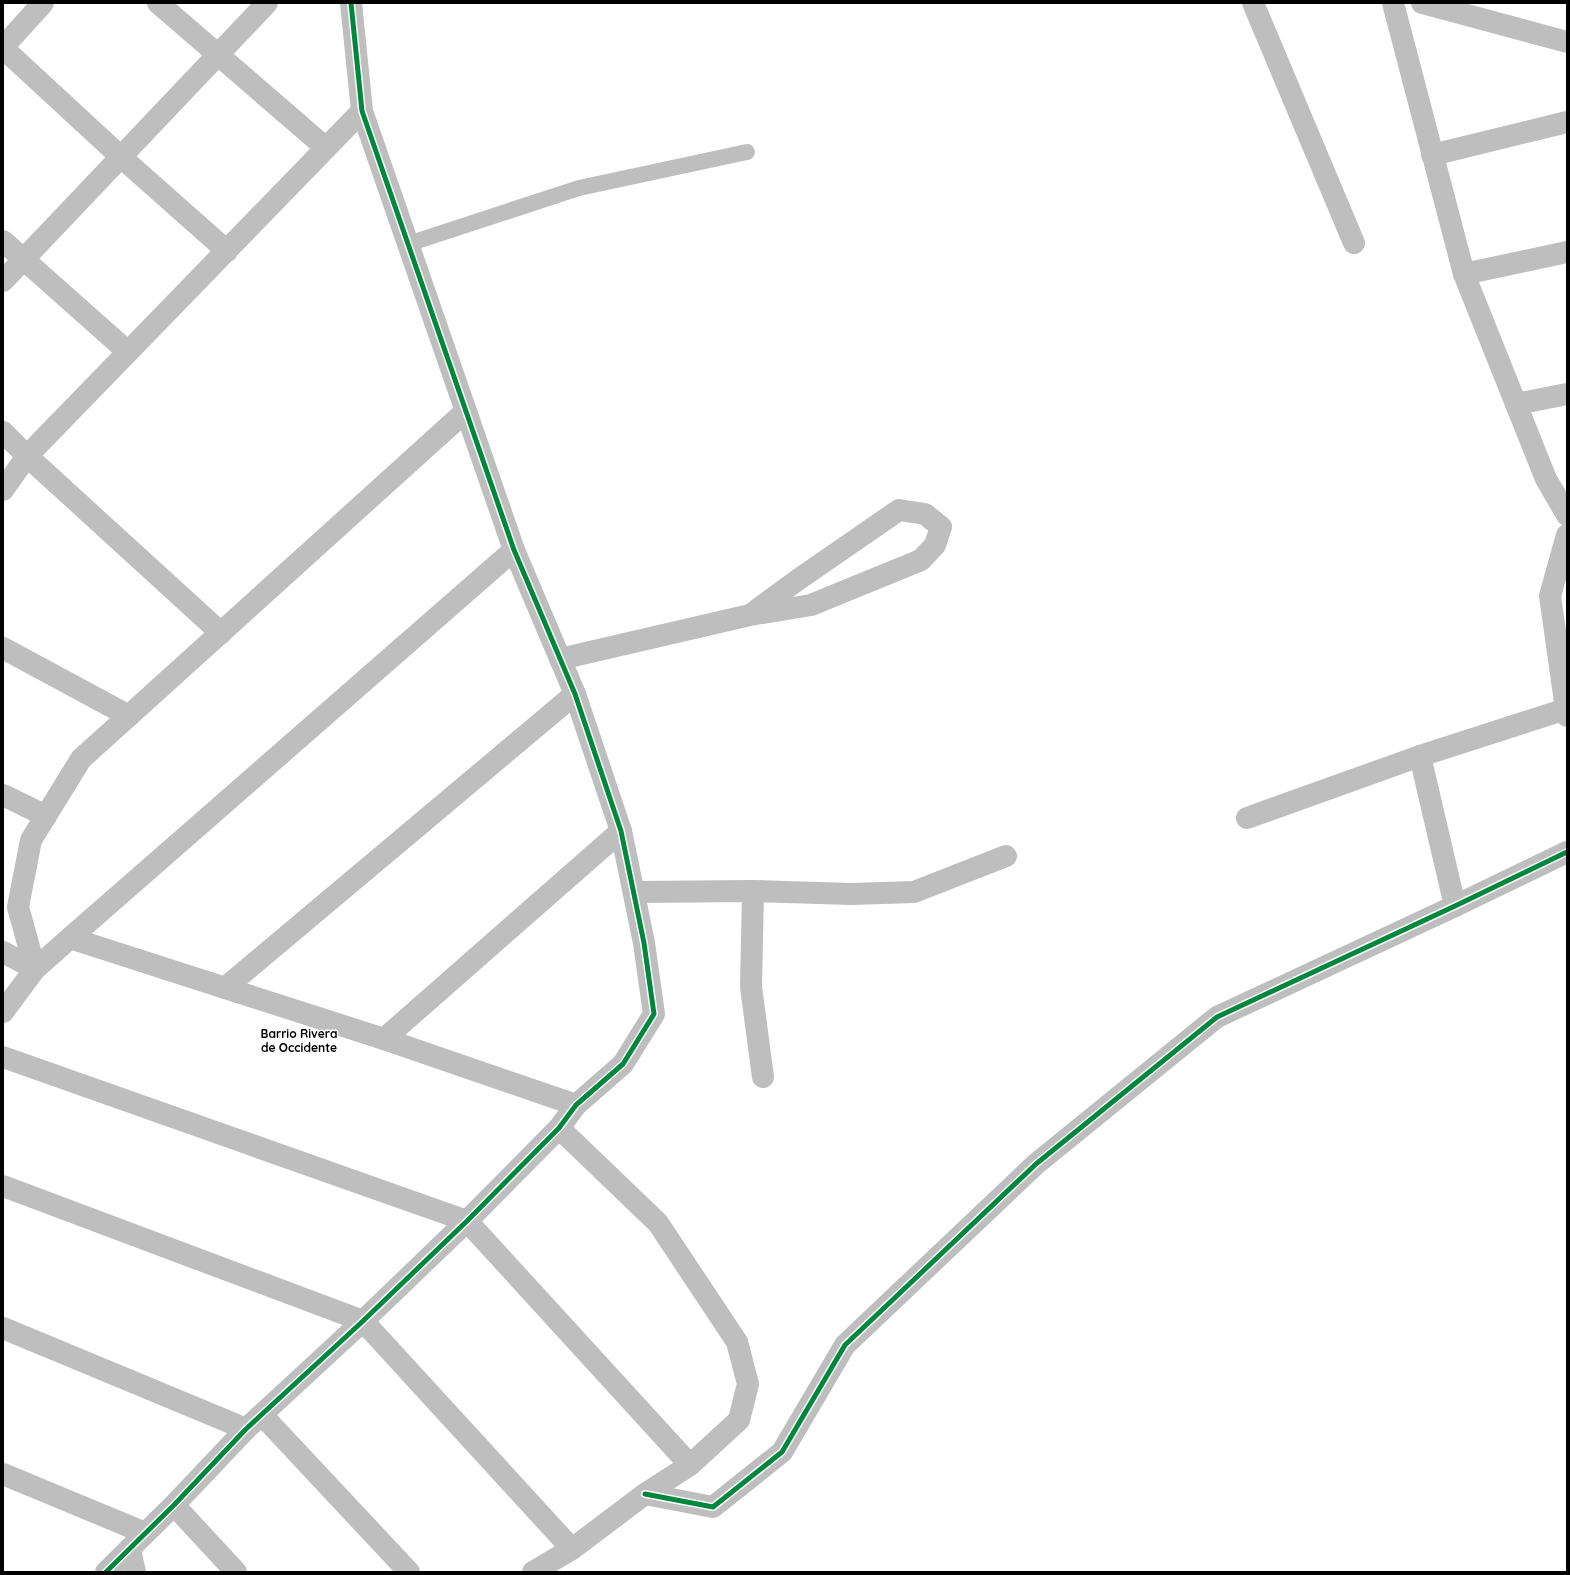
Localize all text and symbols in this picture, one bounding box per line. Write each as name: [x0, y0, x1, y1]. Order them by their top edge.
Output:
district label: Barrio Rivera de Occidente: [261, 1026, 337, 1055]

